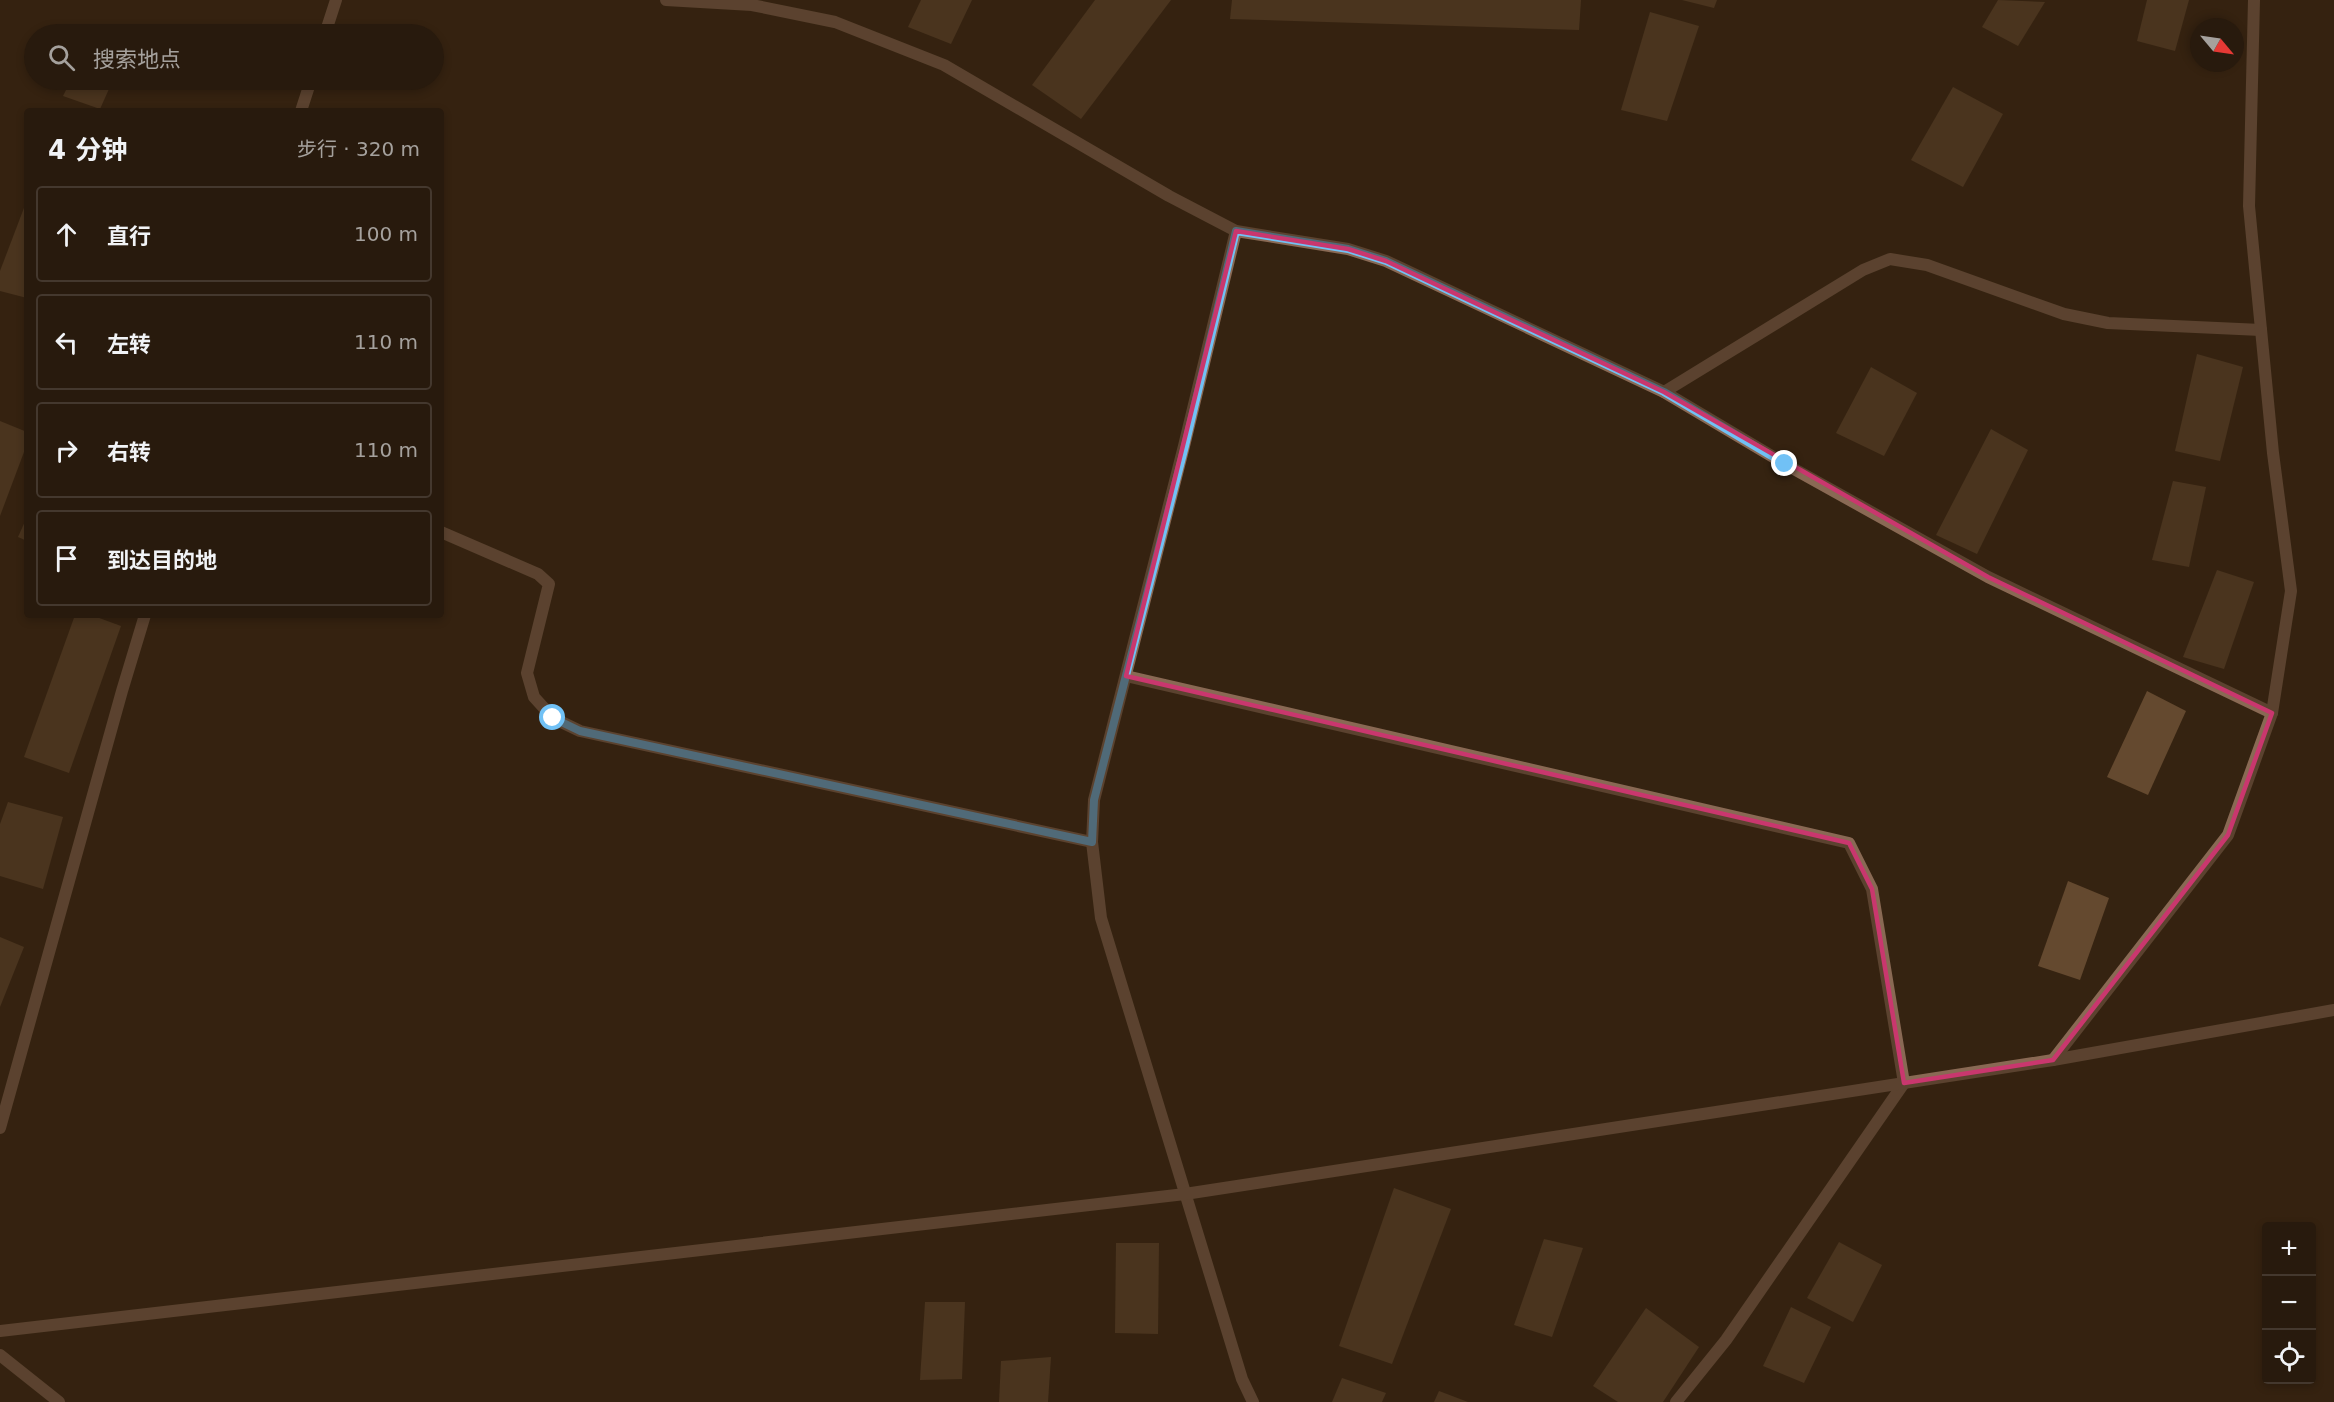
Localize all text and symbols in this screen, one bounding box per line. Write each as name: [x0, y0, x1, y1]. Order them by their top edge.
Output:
north arrow: [2190, 18, 2244, 72]
search box: [24, 24, 444, 90]
icon: search: [45, 41, 78, 74]
text: 搜索地点: [93, 47, 181, 72]
text: 4 分钟: [48, 135, 127, 165]
text: 步行 · 320 m: [297, 137, 420, 161]
icon: ahead: [50, 218, 83, 251]
text: 100 m: [354, 222, 418, 246]
text: 直行: [107, 224, 151, 249]
icon: left: [50, 326, 83, 359]
text: 110 m: [354, 330, 418, 354]
text: 左转: [107, 332, 151, 357]
icon: right: [50, 434, 83, 467]
text: 110 m: [354, 438, 418, 462]
text: 右转: [107, 440, 151, 465]
route end: [1771, 450, 1797, 476]
icon: arrive: [50, 542, 83, 575]
text: 到达目的地: [107, 548, 217, 573]
route start: [539, 704, 565, 730]
map controls: [2262, 1222, 2316, 1384]
button: +: [2262, 1222, 2316, 1276]
button: −: [2262, 1276, 2316, 1330]
button: locate: [2262, 1330, 2316, 1384]

